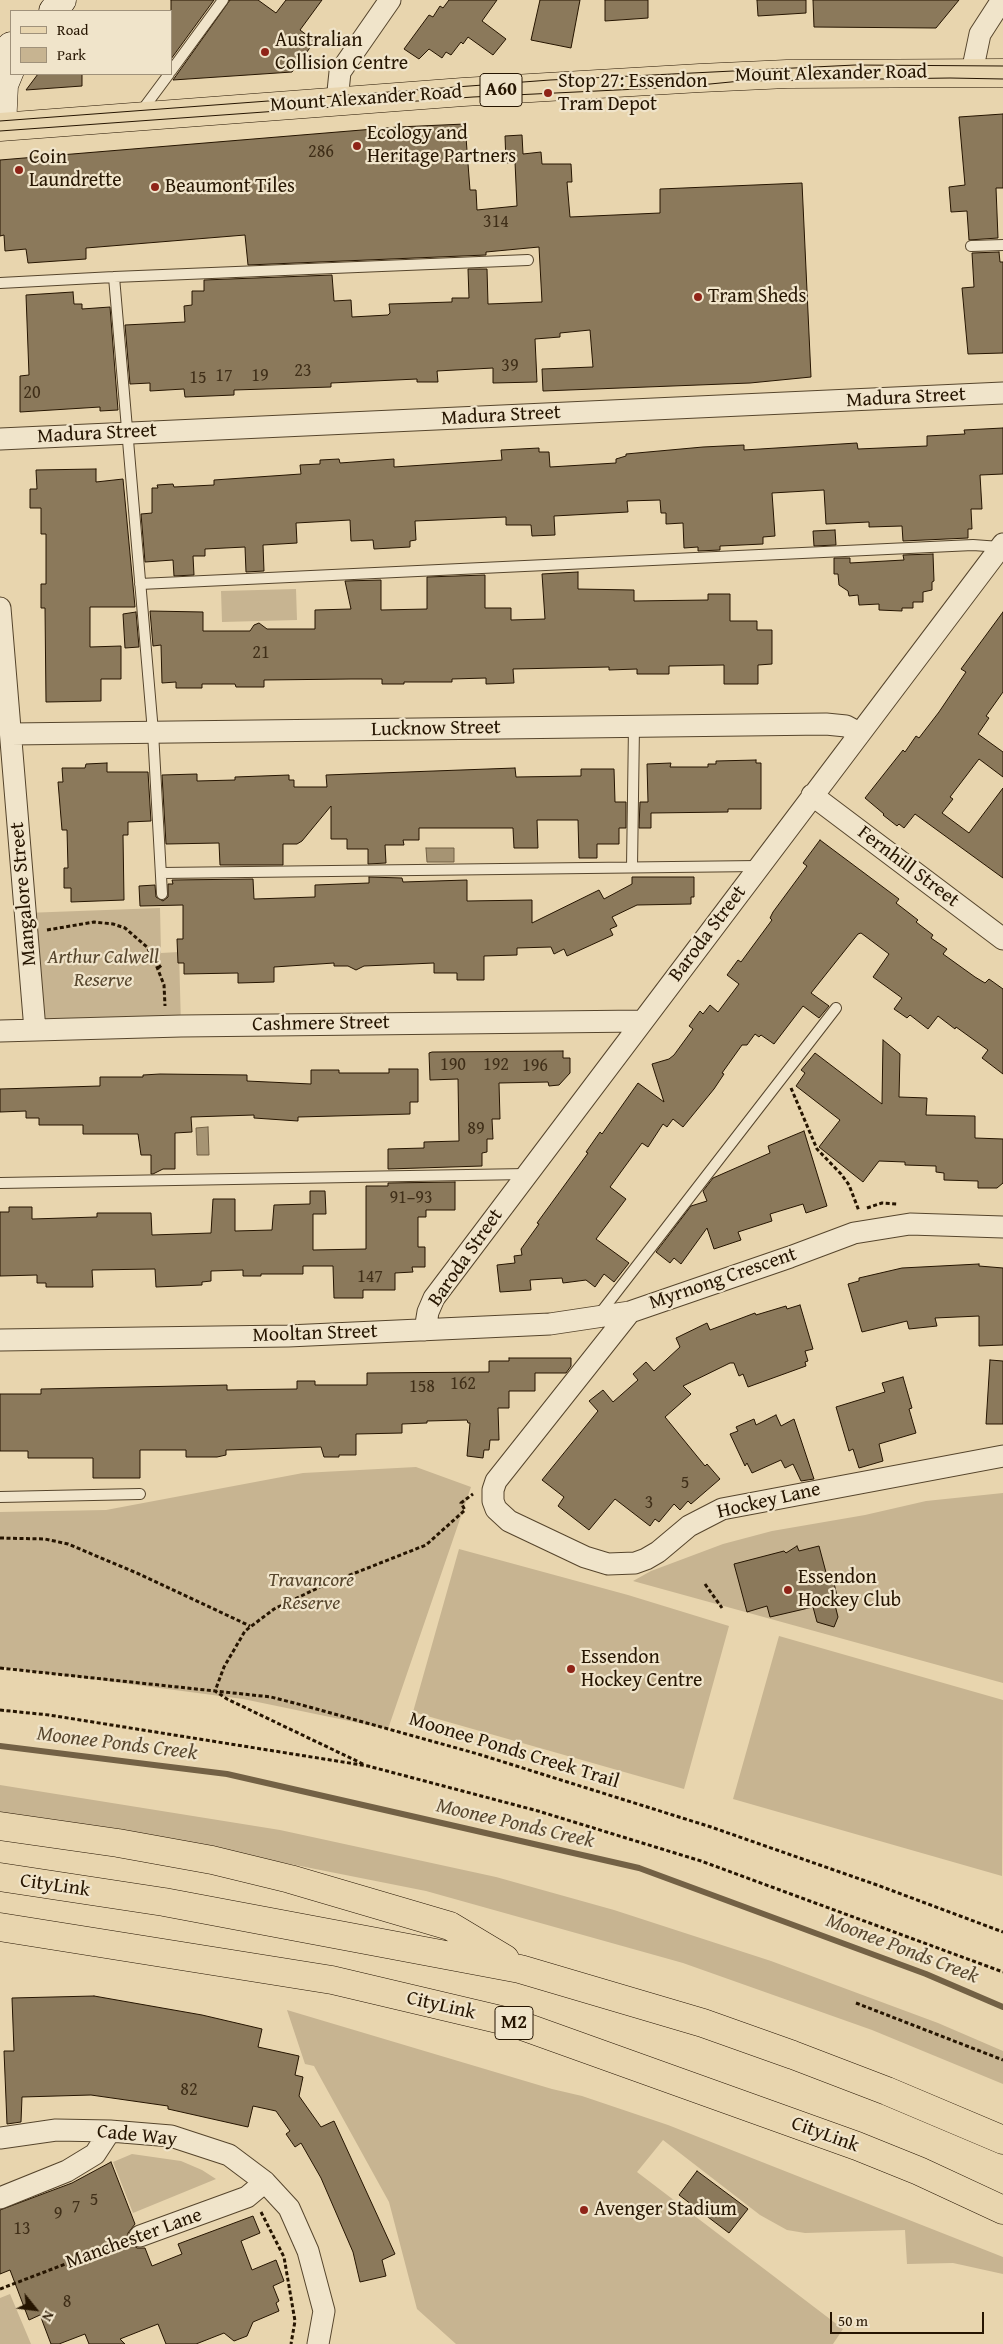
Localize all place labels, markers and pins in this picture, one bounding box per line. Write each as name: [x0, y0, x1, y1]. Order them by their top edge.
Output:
place label: Australian Collision Centre: [275, 29, 408, 76]
marker: Australian Collision Centre: [259, 46, 271, 58]
place label: Stop 27: Essendon Tram Depot: [558, 70, 707, 117]
marker: Stop 27: Essendon Tram Depot: [542, 87, 554, 99]
place label: Ecology and Heritage Partners: [367, 122, 516, 169]
marker: Ecology and Heritage Partners: [351, 140, 363, 152]
place label: Coin Laundrette: [29, 146, 122, 193]
marker: Coin Laundrette: [13, 164, 25, 176]
place label: Beaumont Tiles: [165, 175, 295, 199]
marker: Beaumont Tiles: [149, 181, 161, 193]
place label: Tram Sheds: [708, 285, 806, 309]
marker: Tram Sheds: [692, 291, 704, 303]
place label: Essendon Hockey Club: [798, 1566, 901, 1613]
marker: Essendon Hockey Club: [782, 1584, 794, 1596]
place label: Essendon Hockey Centre: [581, 1646, 702, 1693]
marker: Essendon Hockey Centre: [565, 1663, 577, 1675]
place label: Avenger Stadium: [594, 2198, 737, 2222]
marker: Avenger Stadium: [578, 2204, 590, 2216]

